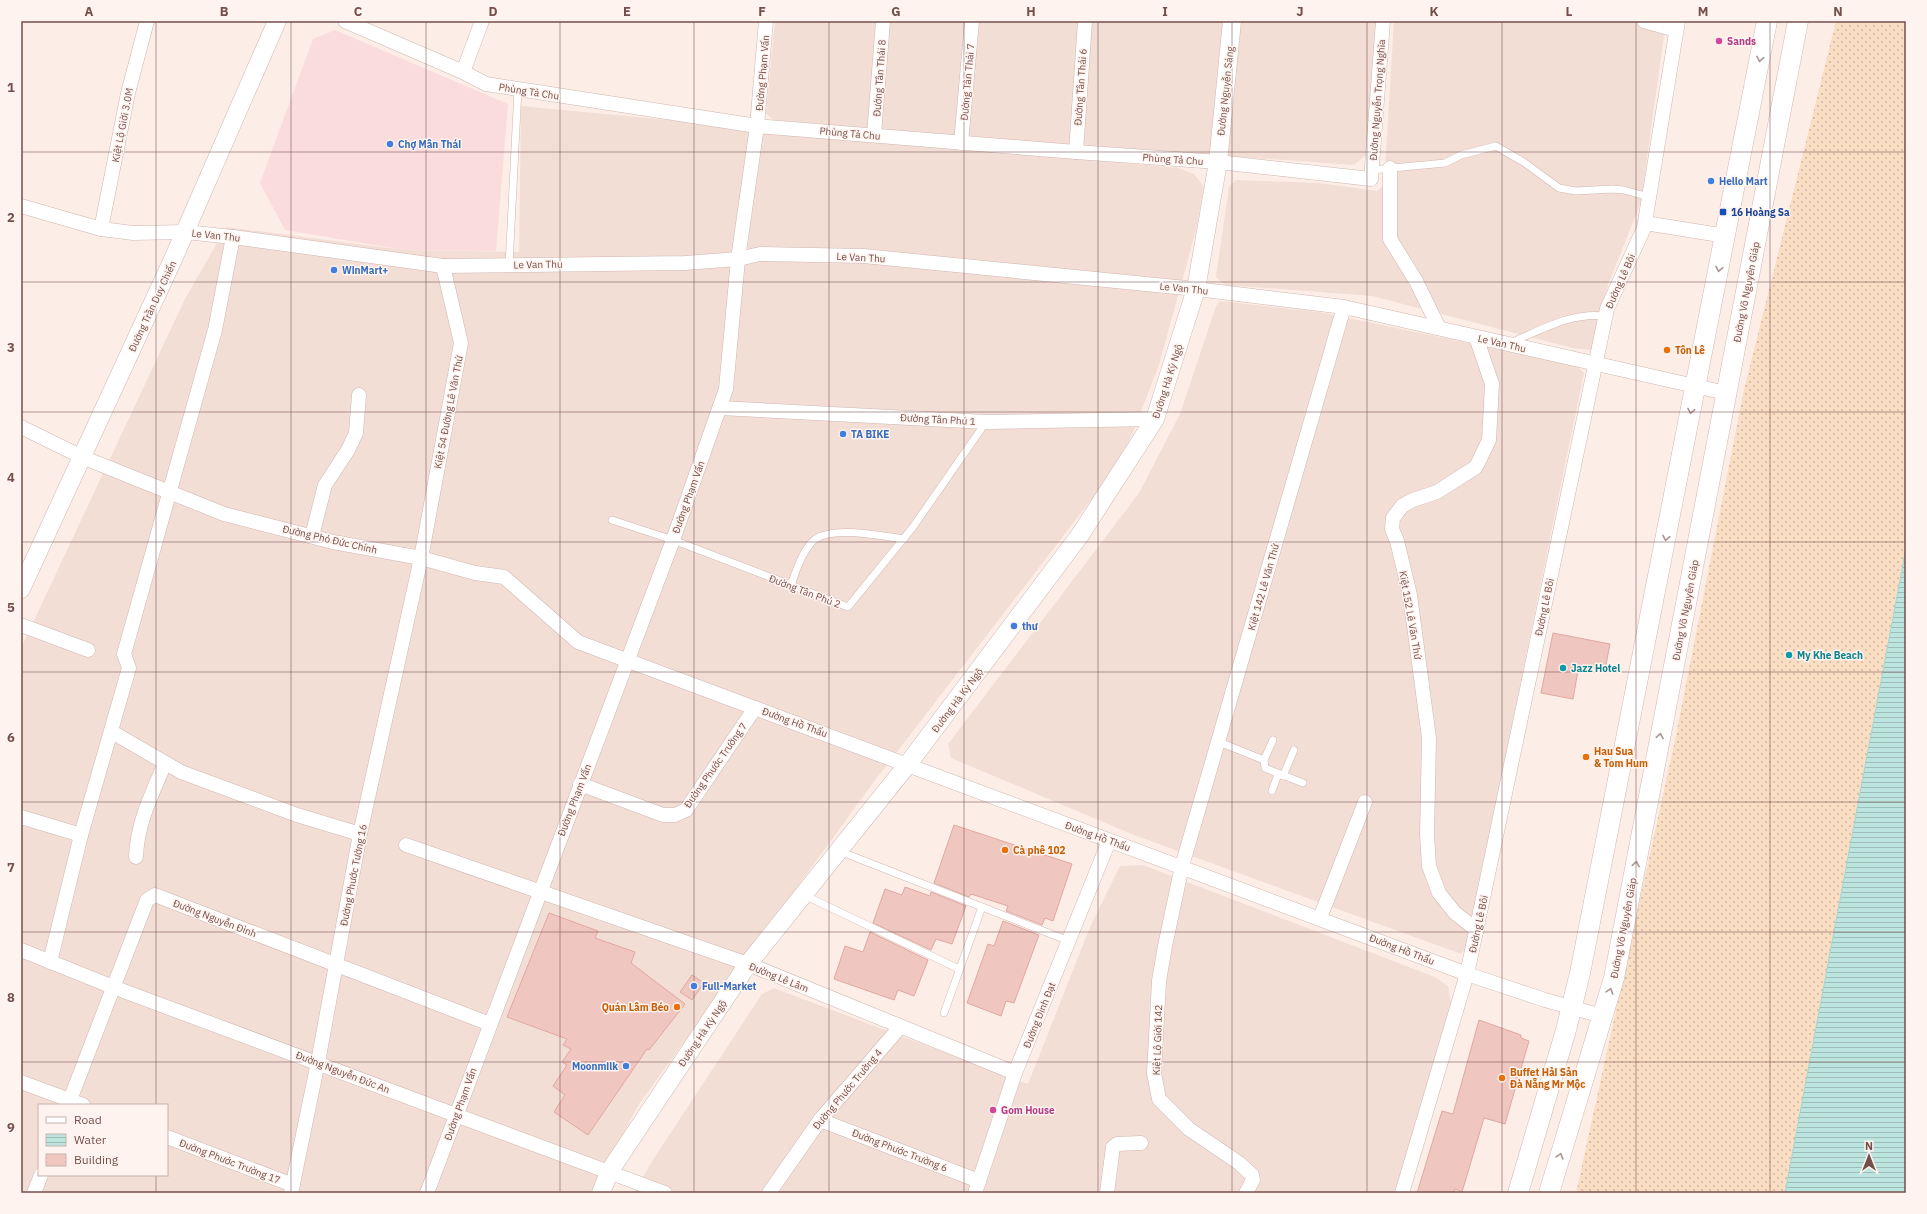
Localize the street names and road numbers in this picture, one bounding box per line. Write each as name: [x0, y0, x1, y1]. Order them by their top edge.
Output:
street label: Đường Phạm Vấn: [753, 34, 772, 112]
street label: Đường Nguyễn Trọng Nghĩa: [1367, 38, 1388, 161]
street label: Đường Tân Thái 8: [870, 39, 889, 117]
street label: Đường Tân Thái 7: [958, 43, 977, 121]
street label: Đường Nguyễn Sáng: [1214, 45, 1237, 136]
street label: Đường Tân Thái 6: [1071, 48, 1090, 126]
street label: Phùng Tả Chu: [498, 80, 560, 103]
street label: Kiệt Lộ Giời 3.0M: [109, 87, 136, 164]
street label: Phùng Tả Chu: [819, 124, 881, 143]
street label: Phùng Tả Chu: [1142, 151, 1204, 168]
street label: Le Van Thu: [191, 226, 241, 245]
street label: Đường Võ Nguyên Giáp: [1730, 241, 1763, 343]
street label: Le Van Thu: [836, 250, 886, 265]
street label: Đường Lê Bôi: [1603, 252, 1638, 311]
street label: Le Van Thu: [513, 258, 563, 271]
street label: Đường Trần Duy Chiến: [126, 259, 179, 354]
street label: Le Van Thu: [1159, 279, 1209, 298]
street label: Le Van Thu: [1477, 332, 1527, 355]
street label: Đường Hà Kỳ Ngộ: [1149, 342, 1186, 420]
street label: Kiệt 54 Đường Lê Văn Thứ: [431, 354, 466, 470]
street label: Đường Tân Phú 1: [900, 411, 976, 428]
street label: Đường Phạm Vấn: [669, 459, 708, 535]
street label: Đường Phó Đức Chính: [281, 522, 378, 557]
street label: Kiệt 142 Lê Văn Thứ: [1245, 542, 1282, 632]
street label: Đường Võ Nguyên Giáp: [1669, 559, 1702, 661]
street label: Kiệt 152 Lê Văn Thứ: [1396, 570, 1425, 661]
street label: Đường Tân Phú 2: [767, 572, 842, 611]
street label: Đường Lê Bôi: [1532, 577, 1557, 637]
street label: Đường Hà Kỳ Ngộ: [929, 665, 986, 735]
street label: Đường Hồ Thấu: [760, 705, 829, 740]
street label: Đường Phước Trường 7: [681, 720, 750, 811]
street label: Đường Phạm Vấn: [555, 762, 594, 838]
street label: Đường Hồ Thấu: [1063, 819, 1132, 854]
street label: Đường Phước Tường 16: [337, 823, 370, 927]
street label: Đường Võ Nguyên Giáp: [1607, 877, 1640, 979]
street label: Đường Lê Bôi: [1466, 894, 1491, 954]
street label: Đường Nguyễn Đình: [171, 897, 258, 940]
street label: Đường Hồ Thấu: [1367, 931, 1436, 968]
street label: Đường Lê Lâm: [747, 960, 811, 995]
street label: Đường Đinh Đạt: [1020, 980, 1059, 1050]
street label: Đường Hà Kỳ Ngộ: [675, 997, 730, 1069]
street label: Kiệt Lộ Giời 142: [1150, 1004, 1165, 1076]
street label: Đường Phước Trường 4: [810, 1046, 885, 1132]
street label: Đường Nguyễn Đức An: [294, 1049, 392, 1096]
street label: Đường Phạm Vấn: [441, 1066, 480, 1142]
street label: Đường Phước Trường 6: [850, 1126, 949, 1175]
street label: Đường Phước Trường 17: [177, 1136, 282, 1187]

